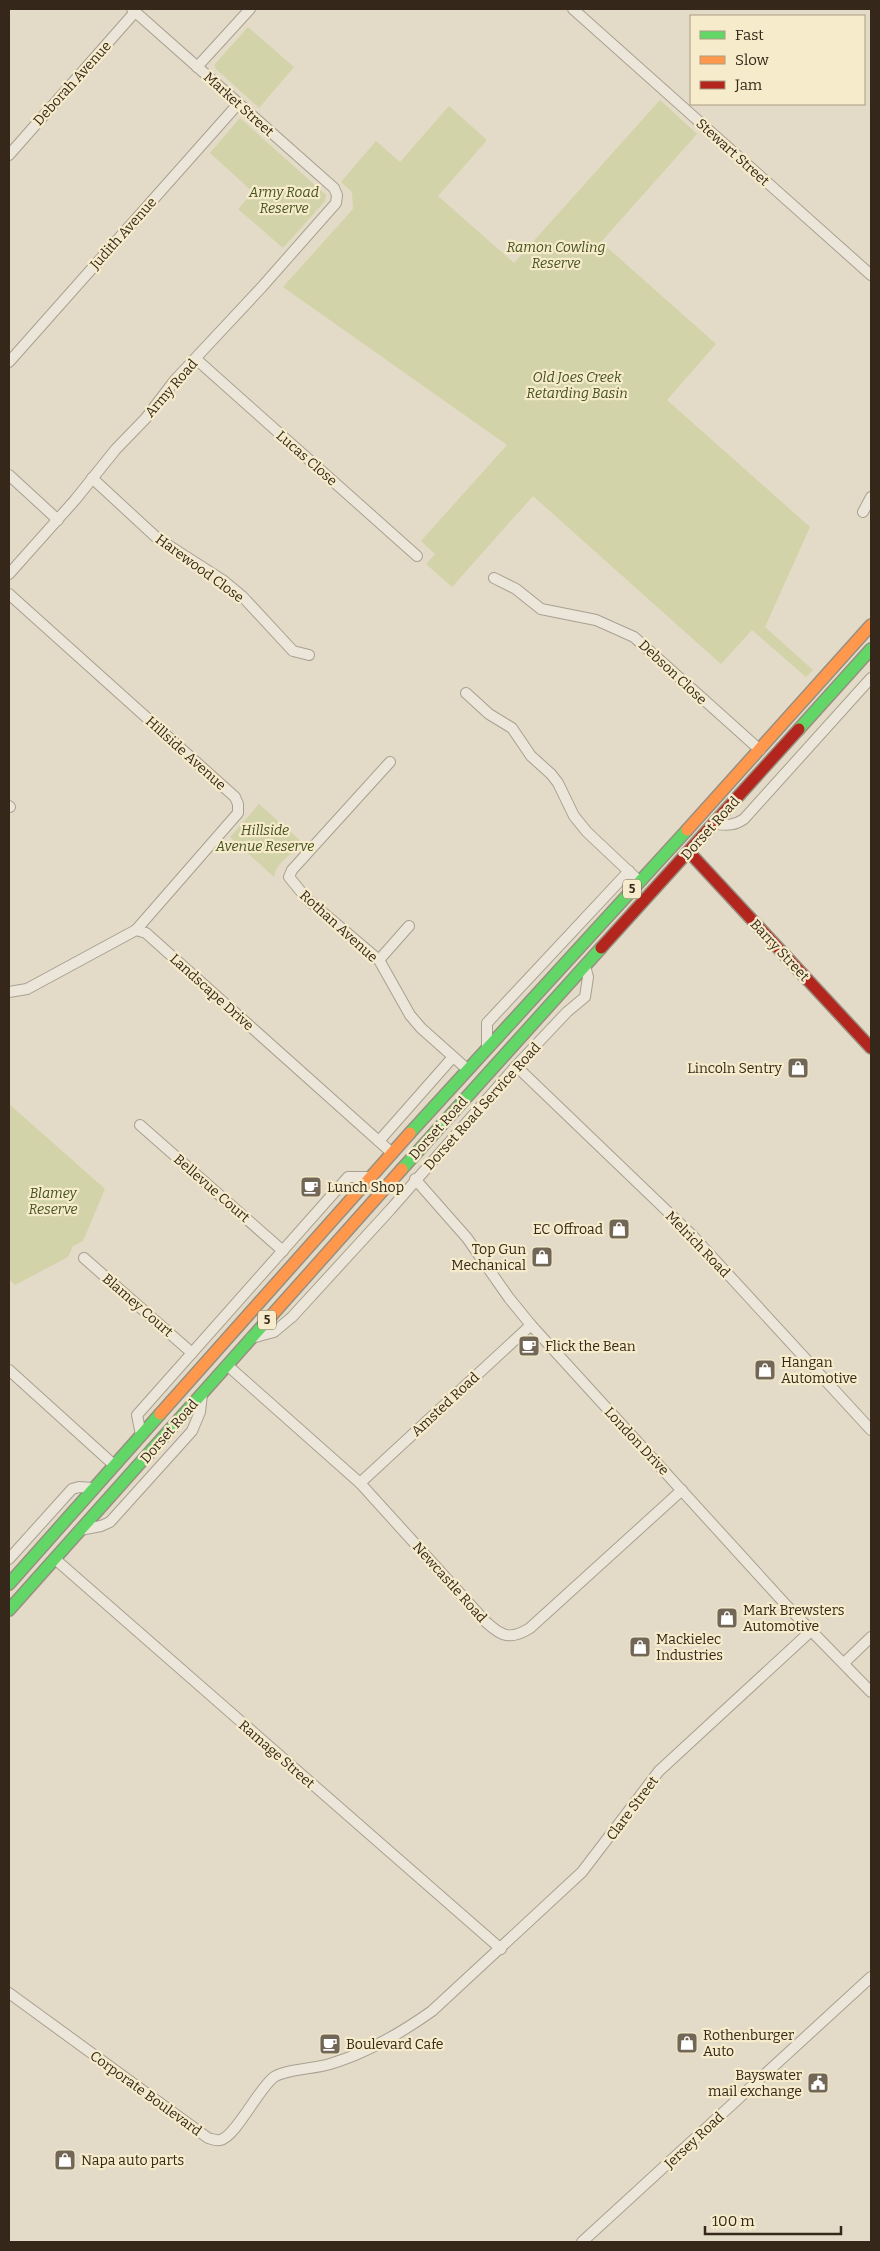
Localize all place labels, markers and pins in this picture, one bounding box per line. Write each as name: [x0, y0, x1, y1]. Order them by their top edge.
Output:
shop icon: Lincoln Sentry: [786, 1056, 810, 1080]
place label: Lincoln Sentry: [687, 1060, 783, 1077]
cafe icon: Lunch Shop: [299, 1175, 323, 1199]
place label: Lunch Shop: [327, 1179, 404, 1196]
shop icon: EC Offroad: [607, 1217, 631, 1241]
place label: EC Offroad: [533, 1221, 603, 1238]
place label: Top Gun Mechanical: [451, 1241, 526, 1274]
shop icon: Top Gun Mechanical: [530, 1245, 554, 1269]
cafe icon: Flick the Bean: [517, 1334, 541, 1358]
place label: Flick the Bean: [545, 1338, 636, 1355]
place label: Hangan Automotive: [781, 1354, 857, 1387]
shop icon: Hangan Automotive: [753, 1358, 777, 1382]
place label: Mark Brewsters Automotive: [743, 1602, 844, 1635]
shop icon: Mark Brewsters Automotive: [715, 1606, 739, 1630]
place label: Mackielec Industries: [656, 1631, 723, 1664]
shop icon: Mackielec Industries: [628, 1635, 652, 1659]
place label: Rothenburger Auto: [703, 2027, 794, 2060]
shop icon: Rothenburger Auto: [675, 2031, 699, 2055]
cafe icon: Boulevard Cafe: [318, 2032, 342, 2056]
place label: Boulevard Cafe: [346, 2036, 444, 2053]
place label: Bayswater mail exchange: [708, 2067, 802, 2100]
public building icon: Bayswater mail exchange: [806, 2071, 830, 2095]
shop icon: Napa auto parts: [53, 2148, 77, 2172]
place label: Napa auto parts: [81, 2152, 184, 2169]

